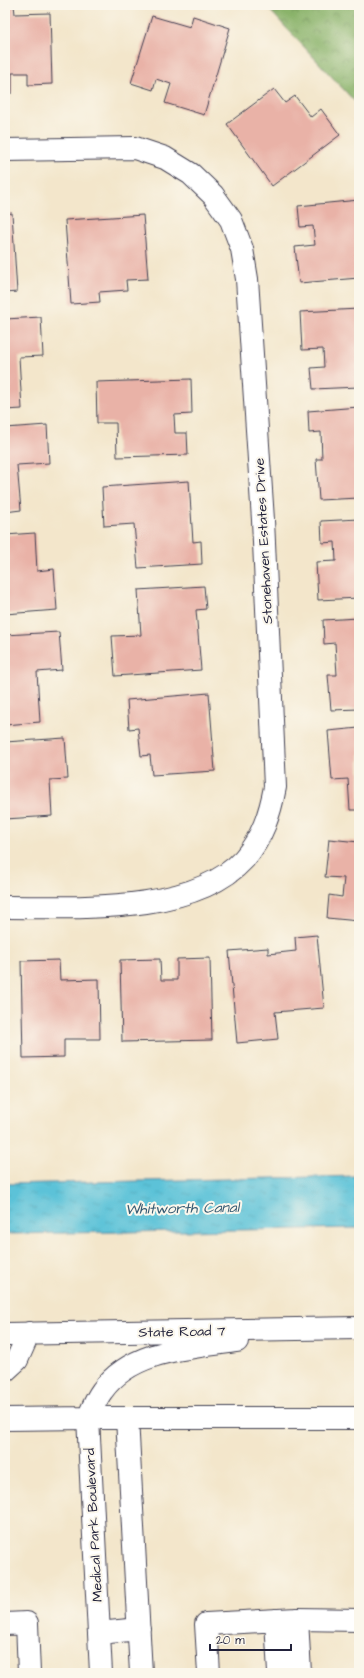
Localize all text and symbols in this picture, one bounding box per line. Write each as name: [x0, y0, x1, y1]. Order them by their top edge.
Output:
street label: Stonehaven Estates Drive: [250, 457, 278, 625]
water label: Whitworth Canal: [125, 1197, 241, 1220]
street label: State Road 7: [138, 1321, 226, 1343]
street label: Medical Park Boulevard: [80, 1447, 108, 1602]
scale bar: [210, 1626, 291, 1652]
text: 20 m: [216, 1632, 245, 1649]

